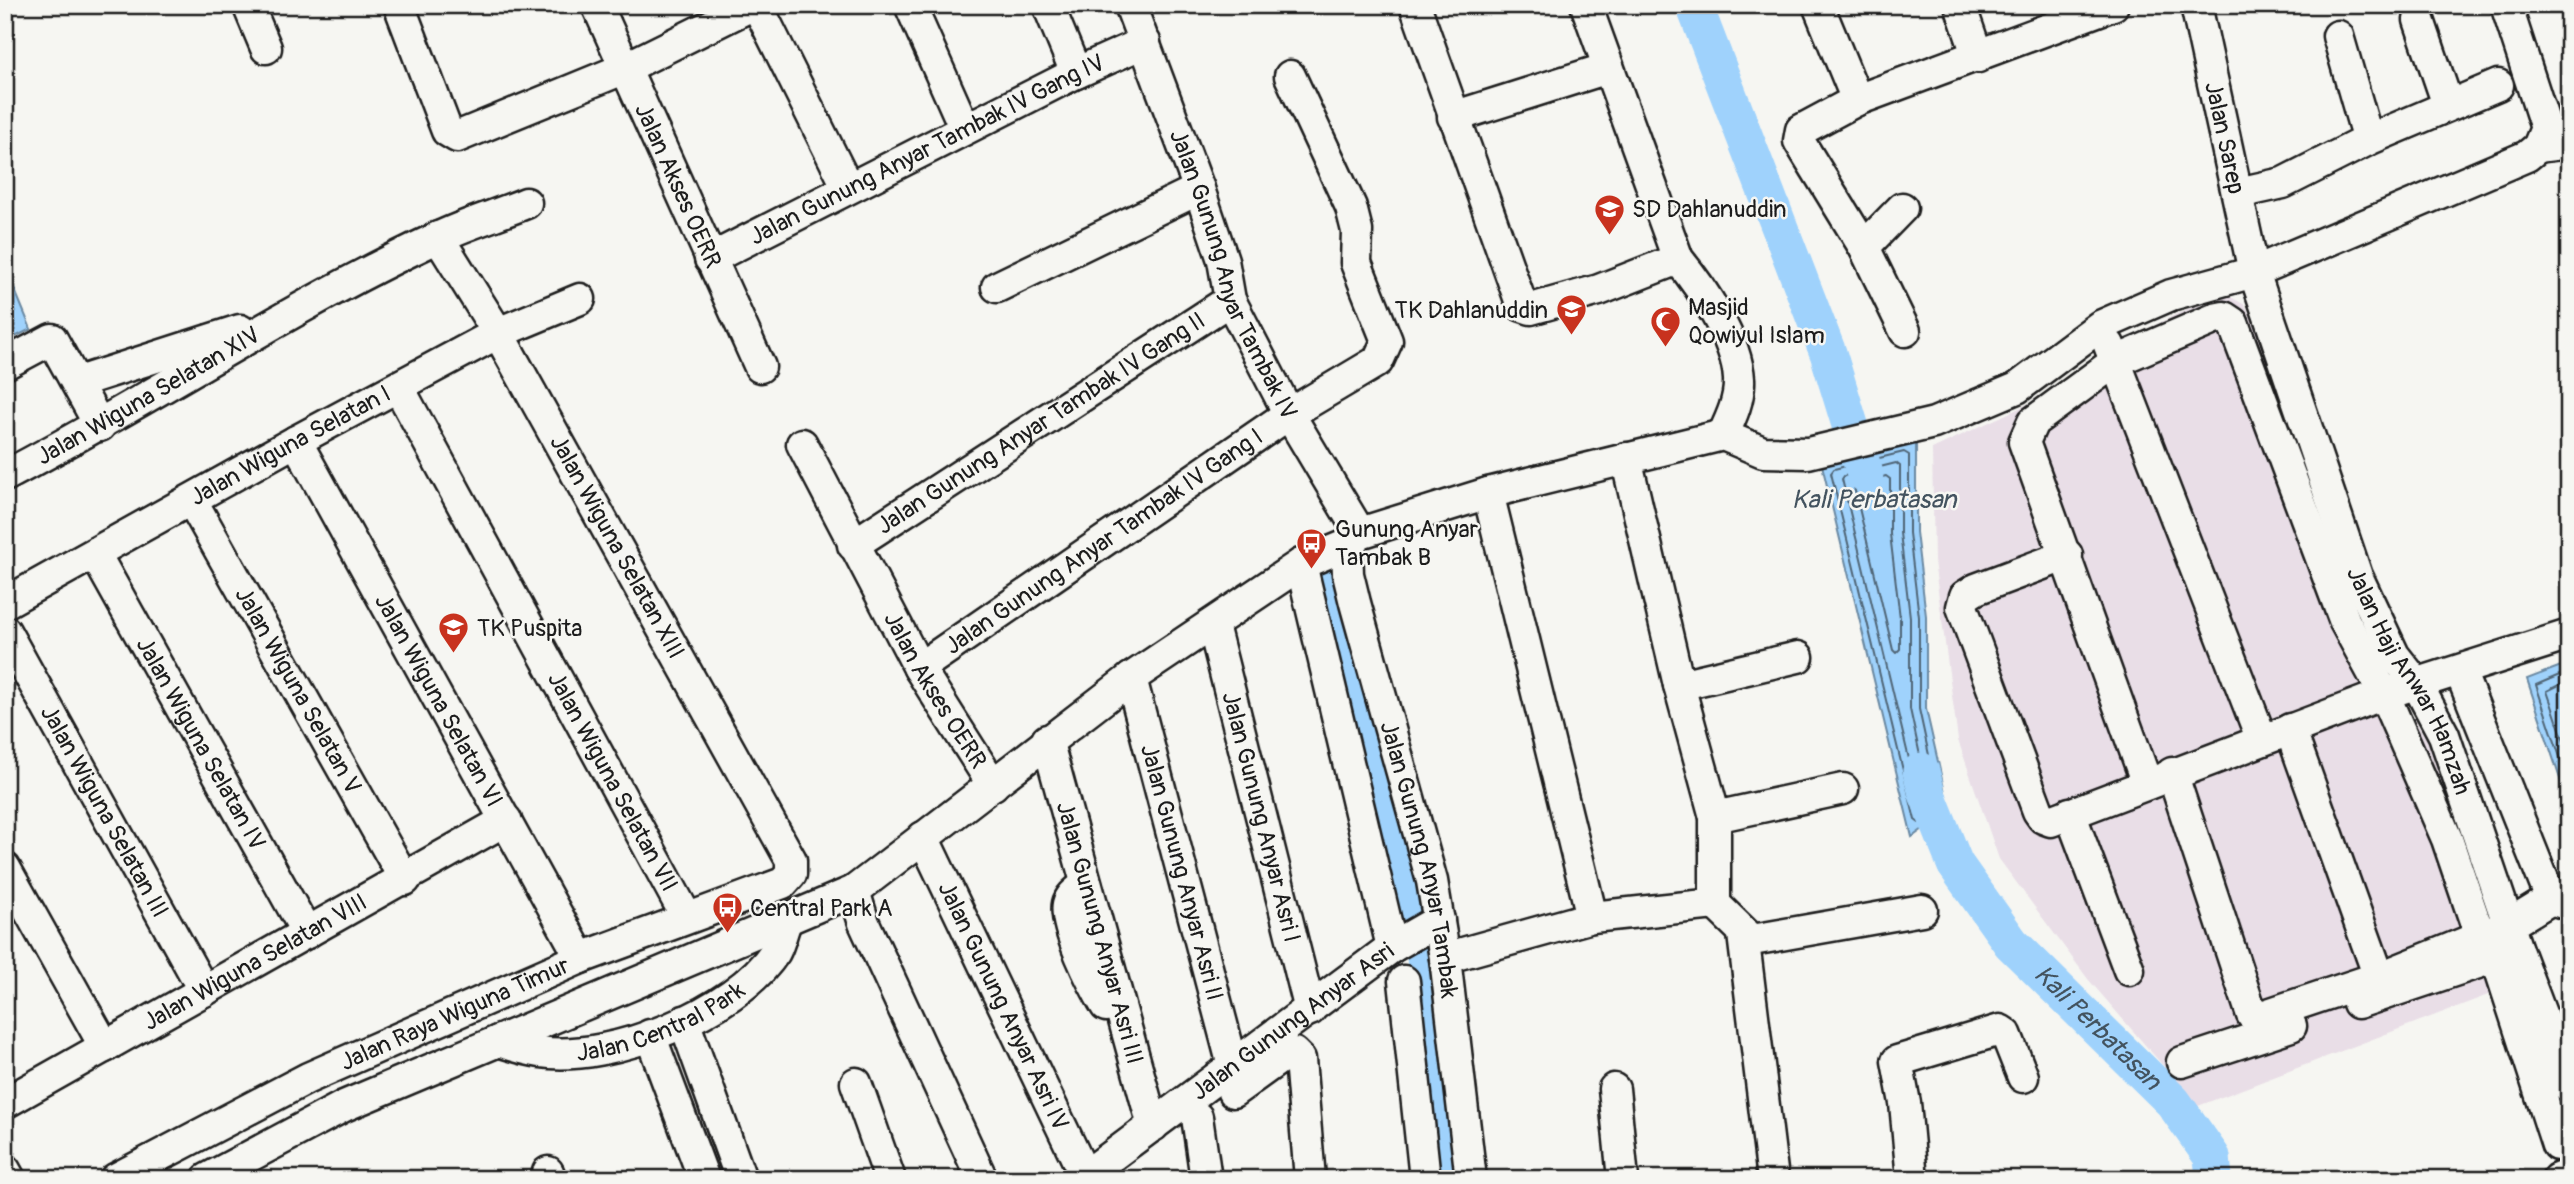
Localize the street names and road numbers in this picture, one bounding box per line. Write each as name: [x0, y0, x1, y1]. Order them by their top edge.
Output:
street label: Jalan Gunung Anyar Tambak IV Gang IV: [745, 48, 1109, 251]
street label: Jalan Sarep: [2199, 79, 2251, 197]
street label: Jalan Akses OERR: [629, 99, 728, 272]
street label: Jalan Gunung Anyar Tambak IV: [1163, 125, 1303, 424]
street label: Jalan Gunung Anyar Tambak IV Gang II: [871, 306, 1211, 540]
street label: Jalan Wiguna Selatan XIV: [31, 320, 265, 471]
street label: Jalan Wiguna Selatan I: [185, 379, 396, 512]
street label: Jalan Gunung Anyar Tambak IV Gang I: [939, 423, 1269, 659]
street label: Jalan Wiguna Selatan XIII: [543, 430, 691, 664]
street label: Jalan Haji Anwar Hamzah: [2341, 564, 2478, 798]
street label: Jalan Wiguna Selatan V: [229, 582, 368, 798]
street label: Jalan Wiguna Selatan VI: [369, 589, 509, 812]
street label: Jalan Akses OERR: [878, 607, 993, 774]
street label: Jalan Wiguna Selatan IV: [130, 632, 272, 855]
street label: Jalan Wiguna Selatan VII: [542, 667, 684, 896]
street label: Jalan Gunung Anyar Asri I: [1216, 689, 1307, 945]
street label: Jalan Wiguna Selatan III: [34, 700, 175, 922]
street label: Jalan Gunung Anyar Tambak: [1374, 718, 1464, 1000]
street label: Jalan Gunung Anyar Asri II: [1135, 741, 1230, 1004]
street label: Jalan Gunung Anyar Asri III: [1050, 798, 1150, 1067]
street label: Jalan Gunung Anyar Asri IV: [932, 877, 1075, 1135]
street label: Jalan Wiguna Selatan VIII: [138, 887, 372, 1037]
street label: Jalan Gunung Anyar Asri: [1186, 936, 1400, 1106]
street label: Jalan Raya Wiguna Timur: [336, 950, 574, 1077]
street label: Jalan Central Park: [575, 976, 750, 1067]

